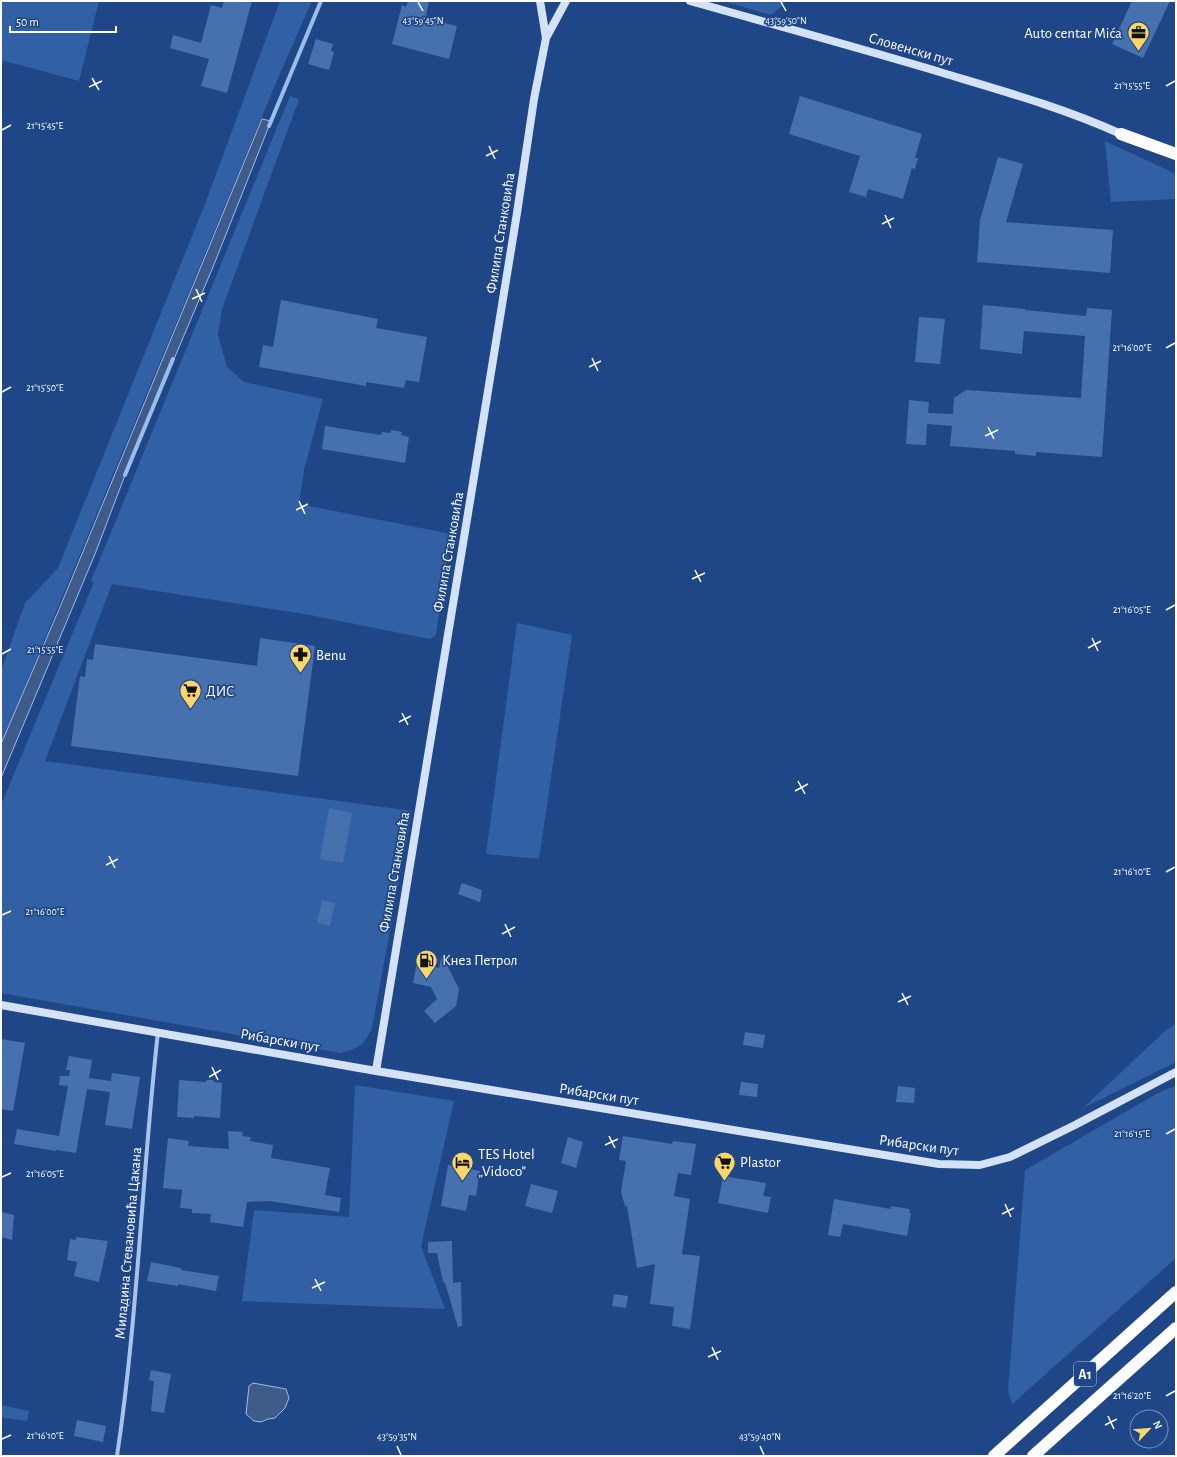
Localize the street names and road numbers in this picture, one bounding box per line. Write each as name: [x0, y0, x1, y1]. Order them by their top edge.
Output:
street label: Словенски пут: [867, 30, 955, 69]
street label: Филипа Станковића: [484, 171, 517, 295]
street label: Филипа Станковића: [430, 490, 467, 614]
street label: Филипа Станковића: [376, 810, 413, 934]
street label: Рибарски пут: [239, 1026, 321, 1055]
street label: Рибарски пут: [558, 1081, 640, 1108]
street label: Рибарски пут: [878, 1132, 960, 1159]
street label: Миладина Стевановића Цакана: [113, 1146, 144, 1340]
road number: A1: [1074, 1362, 1096, 1386]

